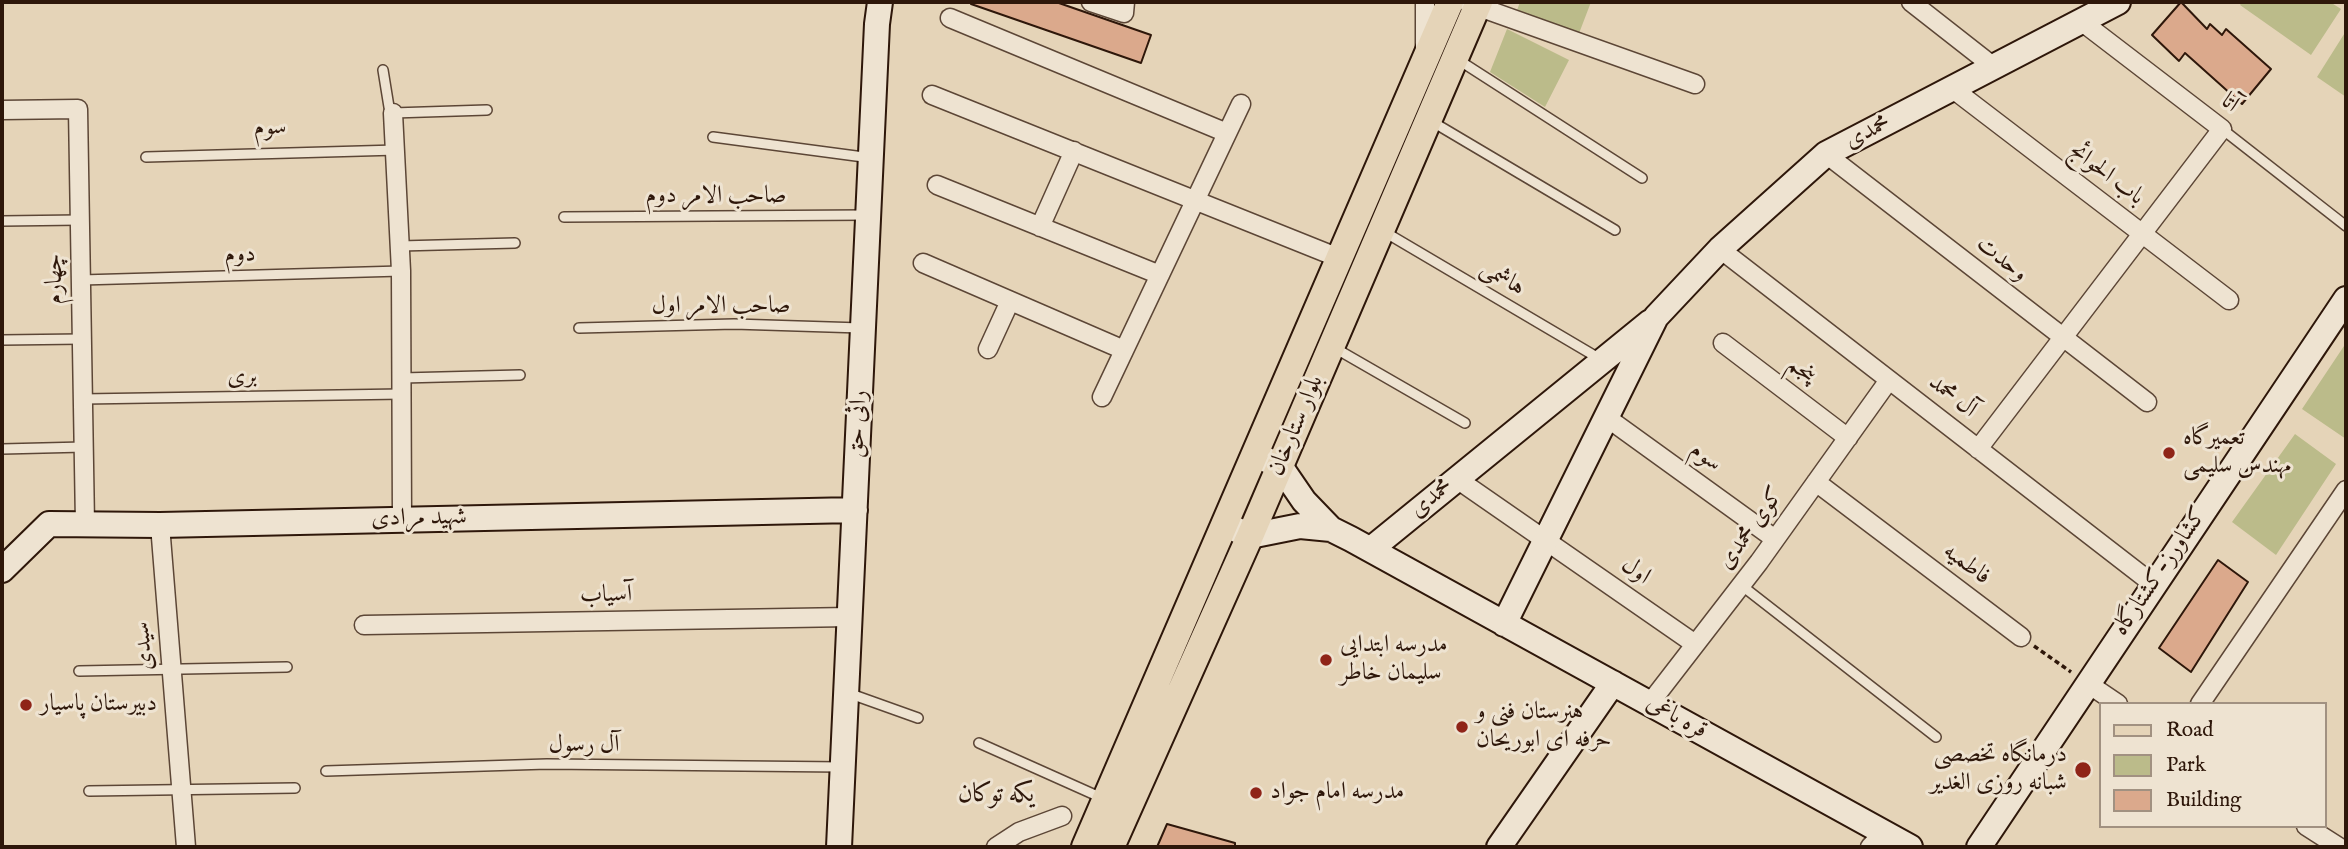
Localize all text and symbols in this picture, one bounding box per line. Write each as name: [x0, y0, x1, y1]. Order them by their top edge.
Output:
street label: آتا: [2214, 88, 2244, 120]
street label: محمدی: [1840, 109, 1896, 157]
street label: سوم: [253, 114, 287, 144]
street label: باب الحوائج: [2063, 137, 2149, 213]
street label: صاحب الامر دوم: [645, 183, 787, 211]
street label: وحدت: [1969, 231, 2033, 289]
street label: دوم: [224, 241, 256, 271]
street label: چهارم: [41, 253, 71, 305]
street label: هاشمی: [1474, 255, 1530, 303]
street label: صاحب الامر اول: [651, 293, 791, 321]
street label: پنجم: [1781, 351, 1821, 391]
street label: بری: [227, 363, 257, 393]
street label: آل محمد: [1922, 369, 1982, 425]
street label: بلوار ستارخان: [1263, 371, 1331, 481]
street label: راثی حق: [843, 389, 875, 459]
place label: تعمیرگاه مهندس سلیمی: [2183, 425, 2291, 481]
street label: سوم: [1683, 437, 1727, 479]
marker: تعمیرگاه مهندس سلیمی: [2161, 445, 2177, 461]
street label: محمدی: [1405, 473, 1459, 525]
street label: کوی محمدی: [1712, 482, 1792, 576]
street label: کشاورز-کشتارگاه: [2107, 502, 2215, 642]
street label: شهید مرادی: [371, 504, 467, 534]
street label: فاطمیه: [1936, 538, 1996, 592]
street label: اول: [1615, 552, 1655, 592]
street label: آسیاب: [580, 581, 632, 611]
street label: سیدی: [129, 620, 161, 672]
place label: مدرسه ابتدایی سلیمان خاطر: [1340, 632, 1447, 688]
marker: مدرسه ابتدایی سلیمان خاطر: [1318, 652, 1334, 668]
street label: قره باغی: [1641, 690, 1711, 746]
place label: دبیرستان پاسیار: [40, 691, 157, 719]
marker: دبیرستان پاسیار: [18, 697, 34, 713]
place label: هنرستان فنی و حرفه ای ابوریحان: [1476, 699, 1612, 755]
legend: [2100, 702, 2327, 828]
text: Road: [2166, 717, 2213, 744]
marker: هنرستان فنی و حرفه ای ابوریحان: [1454, 719, 1470, 735]
street label: آل رسول: [549, 732, 619, 760]
place label: درمانگاه تخصصی شبانه روزی الغدیر: [1930, 742, 2067, 798]
text: Park: [2166, 752, 2206, 779]
marker: درمانگاه تخصصی شبانه روزی الغدیر: [2073, 760, 2093, 780]
place label: مدرسه امام جواد: [1270, 779, 1404, 807]
district label: یکه توکان: [958, 780, 1034, 812]
marker: مدرسه امام جواد: [1248, 785, 1264, 801]
text: Building: [2166, 787, 2241, 814]

